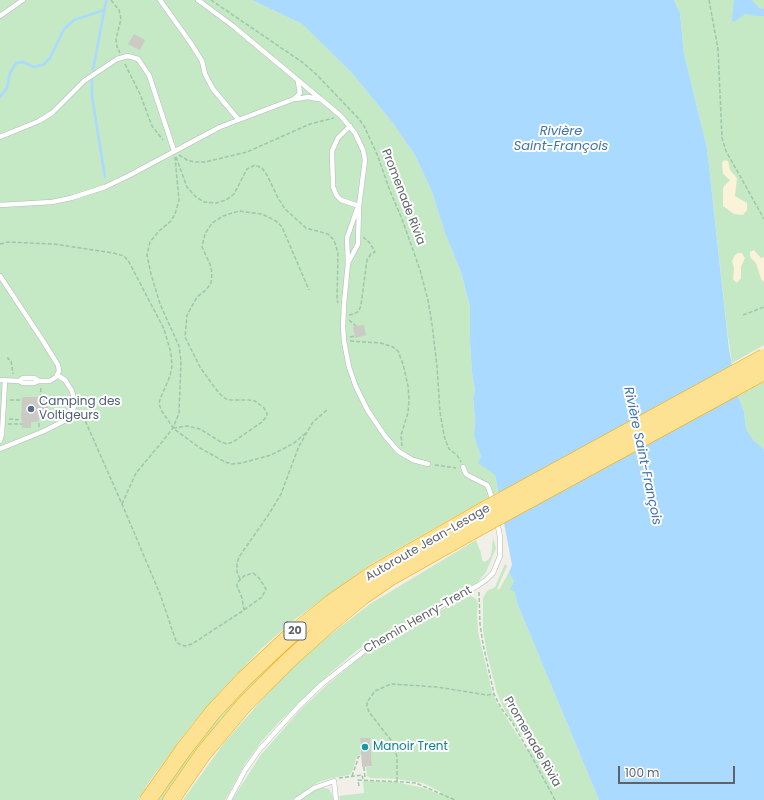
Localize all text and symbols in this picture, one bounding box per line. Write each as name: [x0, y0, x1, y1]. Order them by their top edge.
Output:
water label: Rivière Saint-François: [514, 124, 608, 155]
street label: Promenade Rivia: [378, 147, 428, 247]
water label: Rivière Saint-François: [620, 385, 664, 527]
place label: Camping des Voltigeurs: [39, 395, 121, 423]
marker: Camping des Voltigeurs: [26, 404, 36, 414]
street label: Autoroute Jean-Lesage: [363, 501, 493, 585]
street label: Chemin Henry-Trent: [361, 583, 475, 657]
road number: 20: [284, 622, 306, 640]
street label: Promenade Rivia: [500, 694, 564, 790]
place label: Manoir Trent: [373, 740, 448, 754]
marker: Manoir Trent: [360, 742, 370, 752]
scale bar: [620, 758, 737, 784]
text: 100 m: [625, 764, 659, 781]

